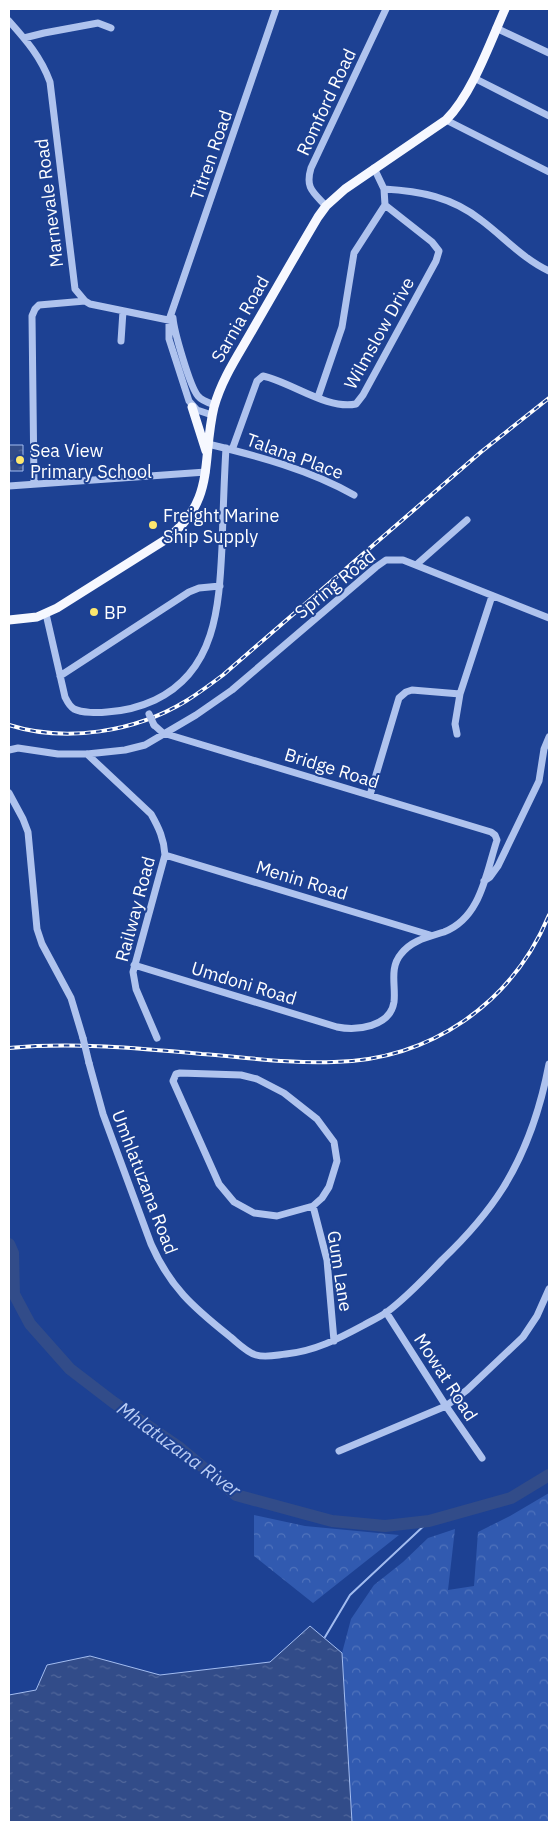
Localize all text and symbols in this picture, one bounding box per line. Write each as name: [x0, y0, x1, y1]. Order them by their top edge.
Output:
street label: Romford Road: [291, 45, 361, 159]
street label: Titren Road: [185, 107, 237, 203]
street label: Marnevale Road: [30, 137, 68, 269]
street label: Sarnia Road: [206, 271, 274, 367]
street label: Wilmslow Drive: [339, 273, 419, 393]
street label: Talana Place: [243, 428, 347, 484]
place label: Sea View Primary School: [30, 439, 152, 483]
marker: Sea View Primary School: [14, 454, 26, 466]
place label: Freight Marine Ship Supply: [163, 504, 279, 548]
marker: Freight Marine Ship Supply: [147, 519, 159, 531]
street label: Spring Road: [290, 544, 380, 624]
place label: BP: [104, 601, 127, 624]
marker: BP: [88, 606, 100, 618]
street label: Bridge Road: [282, 743, 382, 793]
street label: Railway Road: [110, 854, 160, 964]
street label: Menin Road: [253, 855, 351, 905]
street label: Umdoni Road: [189, 956, 299, 1010]
street label: Umhlatuzana Road: [107, 1107, 183, 1257]
street label: Gum Lane: [322, 1229, 358, 1313]
street label: Mowat Road: [409, 1329, 483, 1425]
water label: Mhlatuzana River: [113, 1396, 246, 1503]

